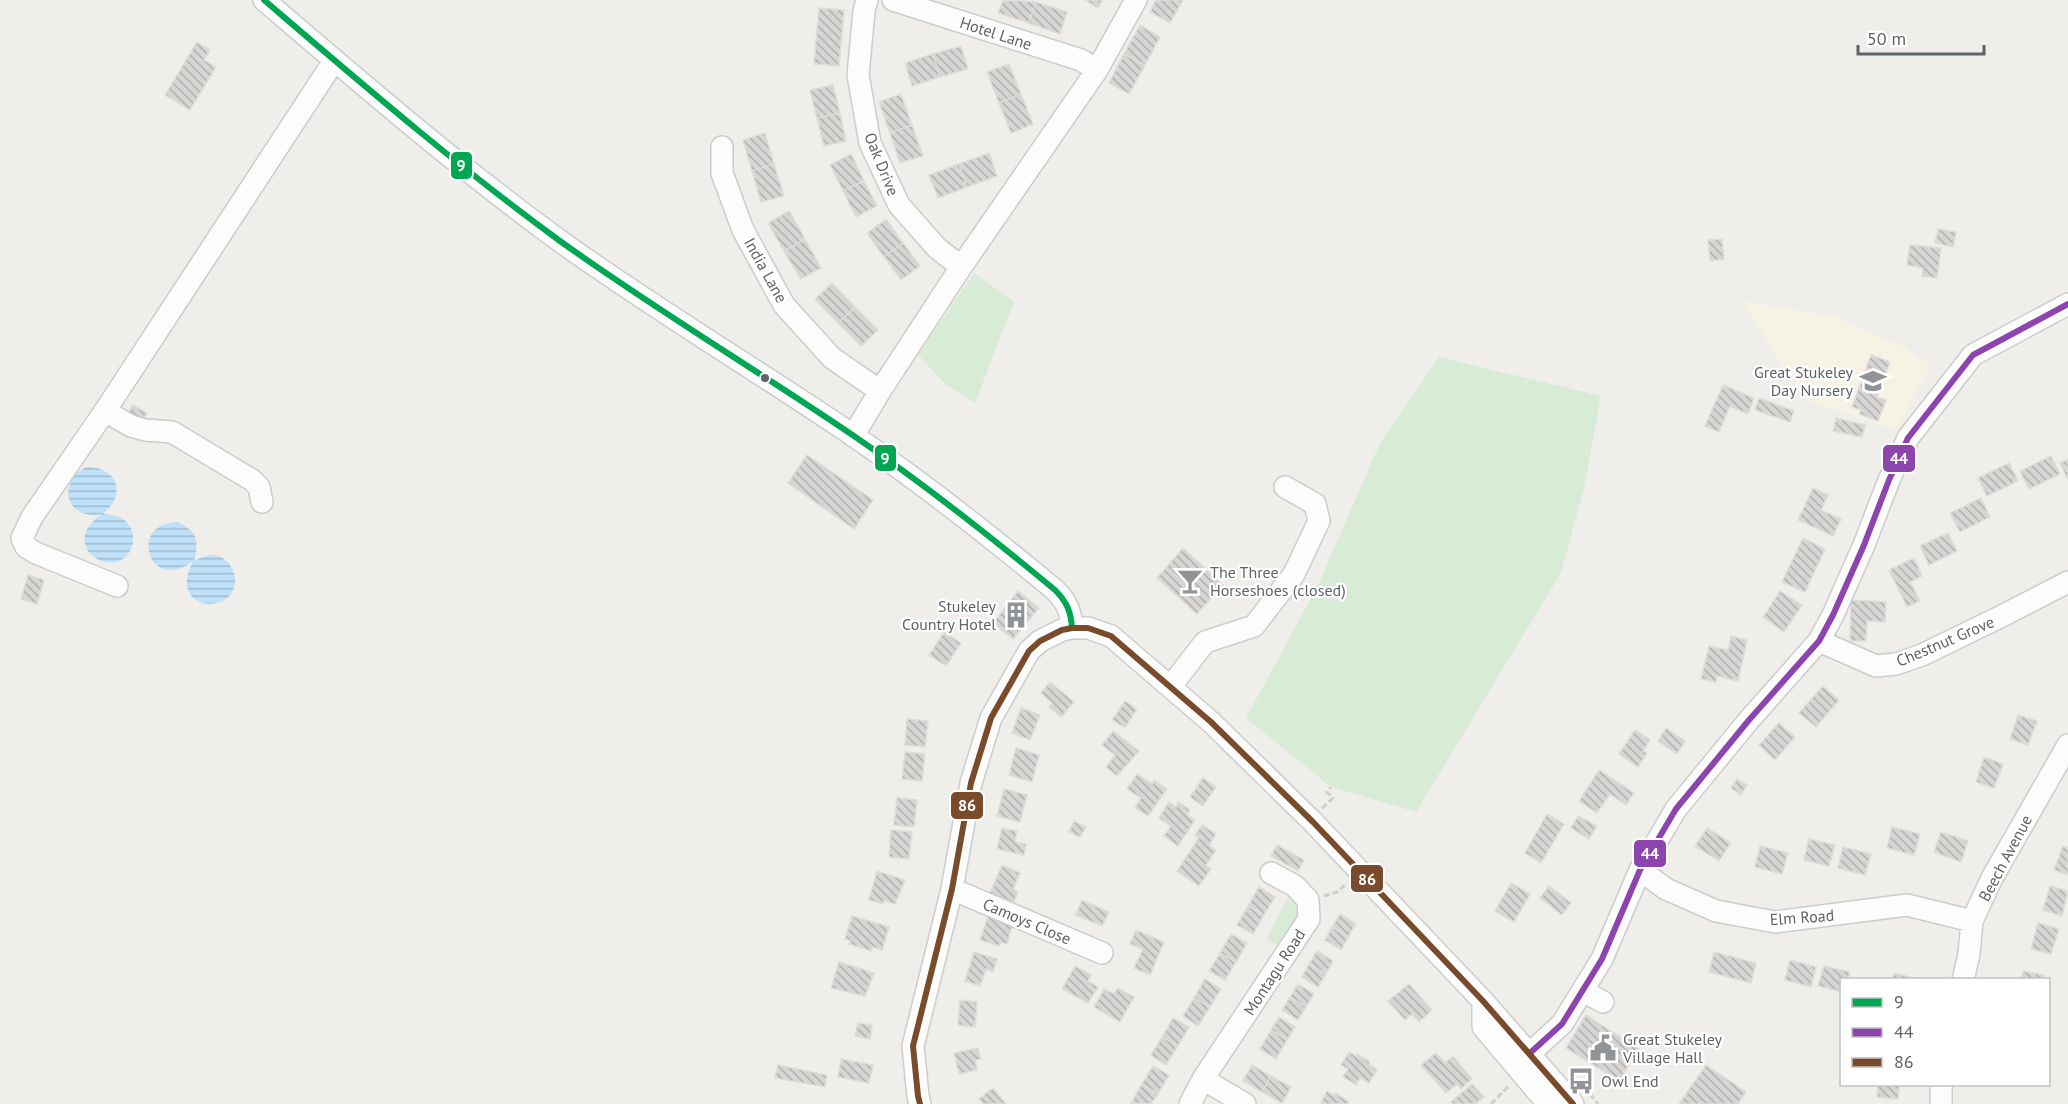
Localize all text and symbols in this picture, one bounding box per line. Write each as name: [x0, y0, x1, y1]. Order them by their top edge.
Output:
street label: Hotel Lane: [958, 12, 1034, 54]
scale bar: [1858, 18, 1984, 56]
text: 50 m: [1867, 27, 1906, 50]
street label: Oak Drive: [860, 130, 904, 198]
line badge: 9: [450, 151, 473, 180]
text: 9: [456, 155, 466, 175]
street label: India Lane: [740, 234, 792, 306]
place label: Great Stukeley Day Nursery: [1754, 362, 1854, 400]
school or university icon: Great Stukeley Day Nursery: [1858, 366, 1888, 396]
unlabelled marker: [759, 372, 771, 384]
line badge: 9: [874, 444, 897, 472]
line badge: 44: [1882, 444, 1916, 473]
text: 9: [880, 448, 890, 468]
text: 44: [1890, 448, 1908, 468]
place label: The Three Horseshoes (closed): [1210, 562, 1346, 600]
bar icon: The Three Horseshoes (closed): [1175, 566, 1205, 596]
place label: Stukeley Country Hotel: [902, 596, 997, 634]
building icon: Stukeley Country Hotel: [1001, 600, 1031, 630]
street label: Chestnut Grove: [1893, 611, 1997, 671]
line badge: 86: [950, 791, 984, 820]
text: 86: [958, 795, 976, 815]
street label: Beech Avenue: [1974, 811, 2036, 905]
line badge: 44: [1633, 839, 1667, 868]
text: 44: [1641, 843, 1659, 863]
line badge: 86: [1350, 864, 1384, 893]
text: 86: [1358, 869, 1376, 889]
street label: Camoys Close: [980, 893, 1074, 949]
street label: Elm Road: [1769, 905, 1835, 929]
street label: Montagu Road: [1239, 925, 1309, 1019]
legend: [1840, 978, 2050, 1086]
text: 9: [1894, 990, 1904, 1013]
text: 44: [1894, 1020, 1914, 1043]
place label: Great Stukeley Village Hall: [1622, 1029, 1723, 1067]
public building icon: Great Stukeley Village Hall: [1588, 1033, 1618, 1063]
text: 86: [1894, 1050, 1914, 1073]
bus stop icon: Owl End: [1566, 1066, 1596, 1096]
place label: Owl End: [1601, 1071, 1659, 1091]

